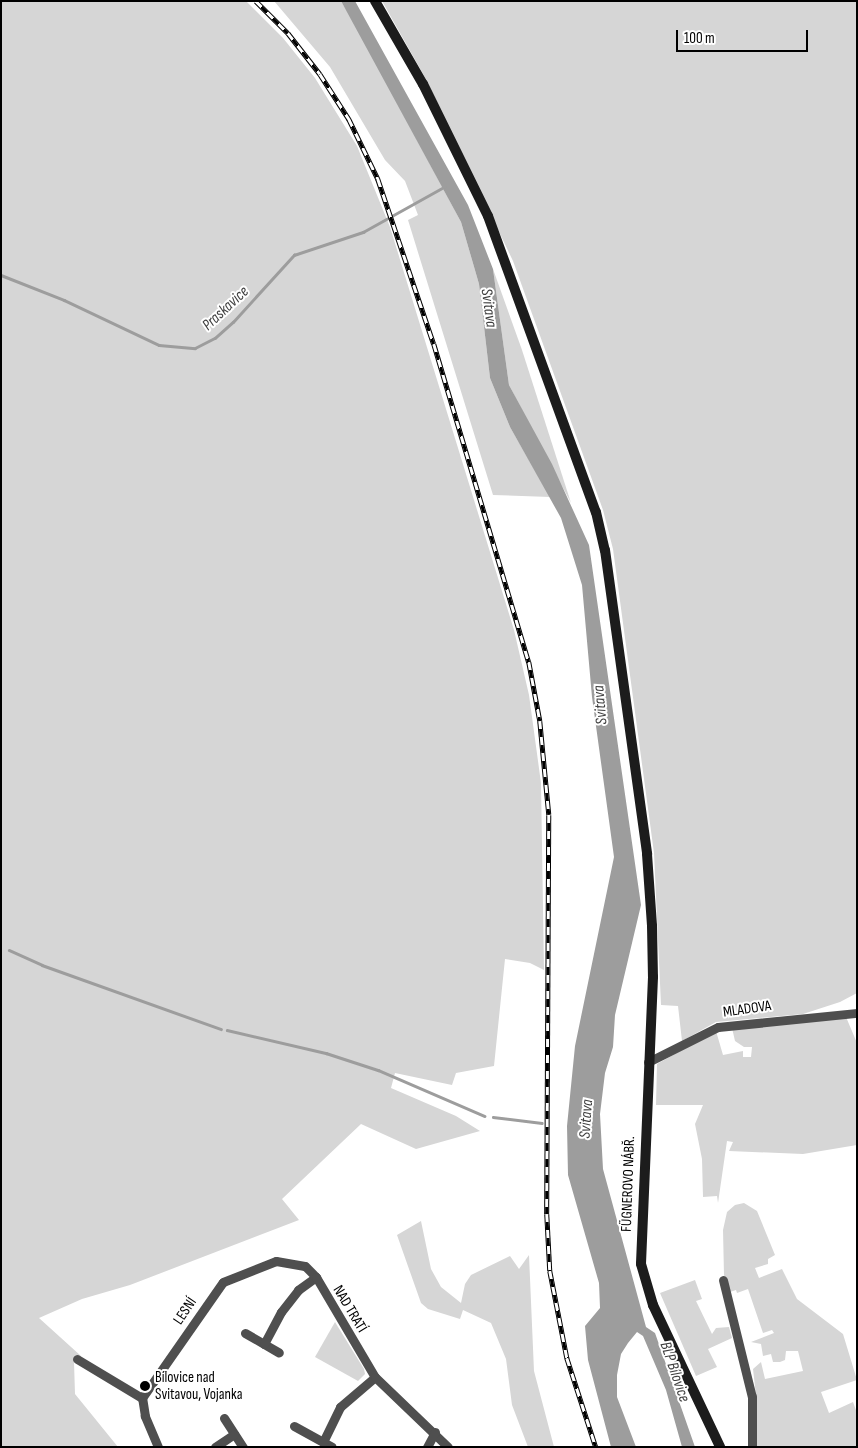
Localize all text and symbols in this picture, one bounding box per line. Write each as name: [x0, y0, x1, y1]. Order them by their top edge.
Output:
scale bar: [678, 20, 810, 52]
text: 100 m: [684, 29, 715, 48]
water label: Praskavice: [199, 283, 253, 335]
water label: Svitava: [476, 287, 500, 329]
water label: Svitava: [590, 685, 612, 725]
street label: MLADOVA: [722, 997, 772, 1021]
water label: Svitava: [576, 1099, 598, 1139]
street label: FÜGNEROVO NÁBŘ.: [617, 1136, 639, 1232]
street label: NAD TRATÍ: [329, 1282, 371, 1336]
street label: LESNÍ: [169, 1294, 201, 1328]
water label: BLP Bílovice: [655, 1339, 693, 1405]
place label: Bílovice nad Svitavou, Vojanka: [155, 1368, 242, 1403]
marker: Bílovice nad Svitavou, Vojanka: [139, 1380, 151, 1392]

